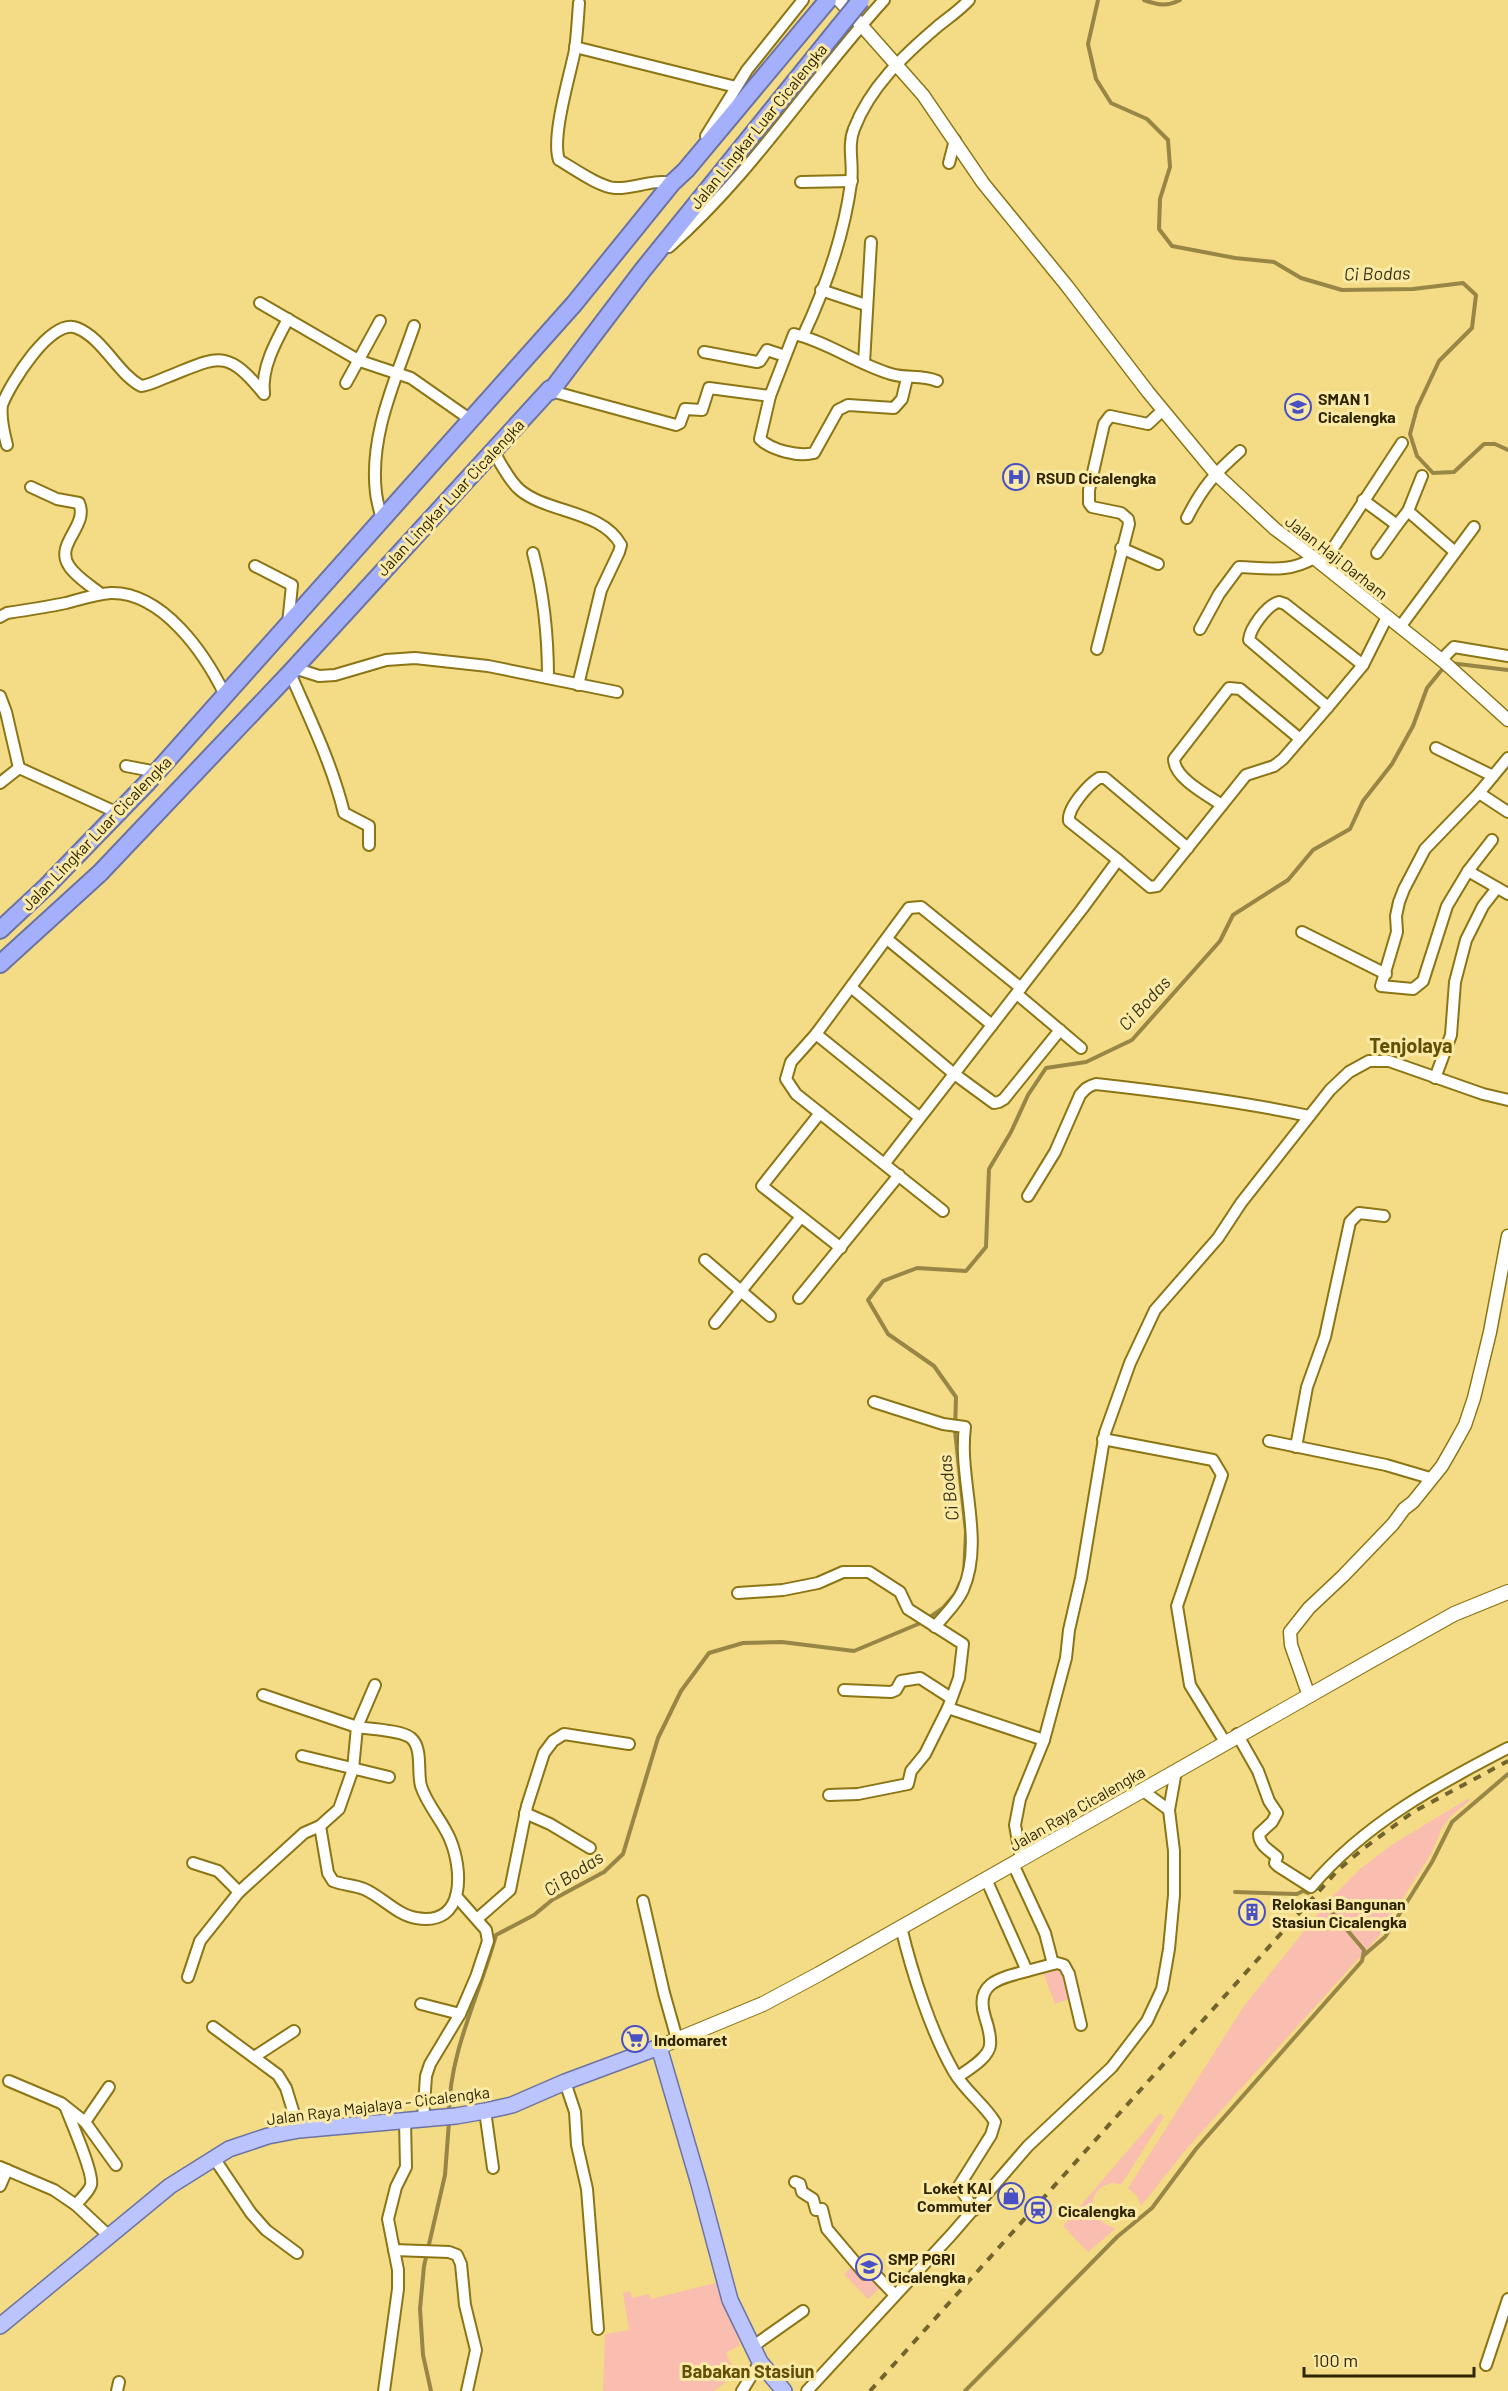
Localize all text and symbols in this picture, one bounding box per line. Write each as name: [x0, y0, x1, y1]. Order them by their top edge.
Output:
street label: Jalan Lingkar Luar Cicalengka: [685, 40, 831, 212]
water label: Ci Bodas: [1344, 261, 1410, 285]
place label: SMAN 1 Cicalengka: [1318, 389, 1396, 426]
school or university icon: SMAN 1 Cicalengka: [1283, 392, 1313, 422]
street label: Jalan Lingkar Luar Cicalengka: [372, 415, 528, 579]
hospital icon: RSUD Cicalengka: [1001, 462, 1031, 492]
place label: RSUD Cicalengka: [1036, 468, 1156, 487]
street label: Jalan Haji Darham: [1282, 511, 1392, 603]
street label: Jalan Lingkar Luar Cicalengka: [17, 752, 175, 914]
water label: Ci Bodas: [1113, 971, 1175, 1035]
district label: Tenjolaya: [1369, 1033, 1453, 1057]
water label: Ci Bodas: [933, 1454, 963, 1522]
street label: Jalan Raya Cicalengka: [1006, 1761, 1148, 1855]
water label: Ci Bodas: [539, 1846, 607, 1900]
place label: Relokasi Bangunan Stasiun Cicalengka: [1272, 1894, 1407, 1931]
building icon: Relokasi Bangunan Stasiun Cicalengka: [1237, 1897, 1267, 1927]
supermarket icon: Indomaret: [620, 2024, 650, 2054]
place label: Indomaret: [654, 2030, 727, 2049]
street label: Jalan Raya Majalaya - Cicalengka: [265, 2082, 491, 2128]
place label: Loket KAI Commuter: [917, 2178, 992, 2215]
shop icon: Loket KAI Commuter: [996, 2181, 1026, 2211]
station icon: Cicalengka: [1023, 2195, 1053, 2225]
place label: Cicalengka: [1058, 2201, 1136, 2220]
place label: SMP PGRI Cicalengka: [888, 2249, 966, 2286]
school or university icon: SMP PGRI Cicalengka: [854, 2252, 884, 2282]
scale bar: [1304, 2340, 1474, 2378]
text: 100 m: [1313, 2349, 1358, 2371]
district label: Babakan Stasiun: [682, 2360, 814, 2382]

